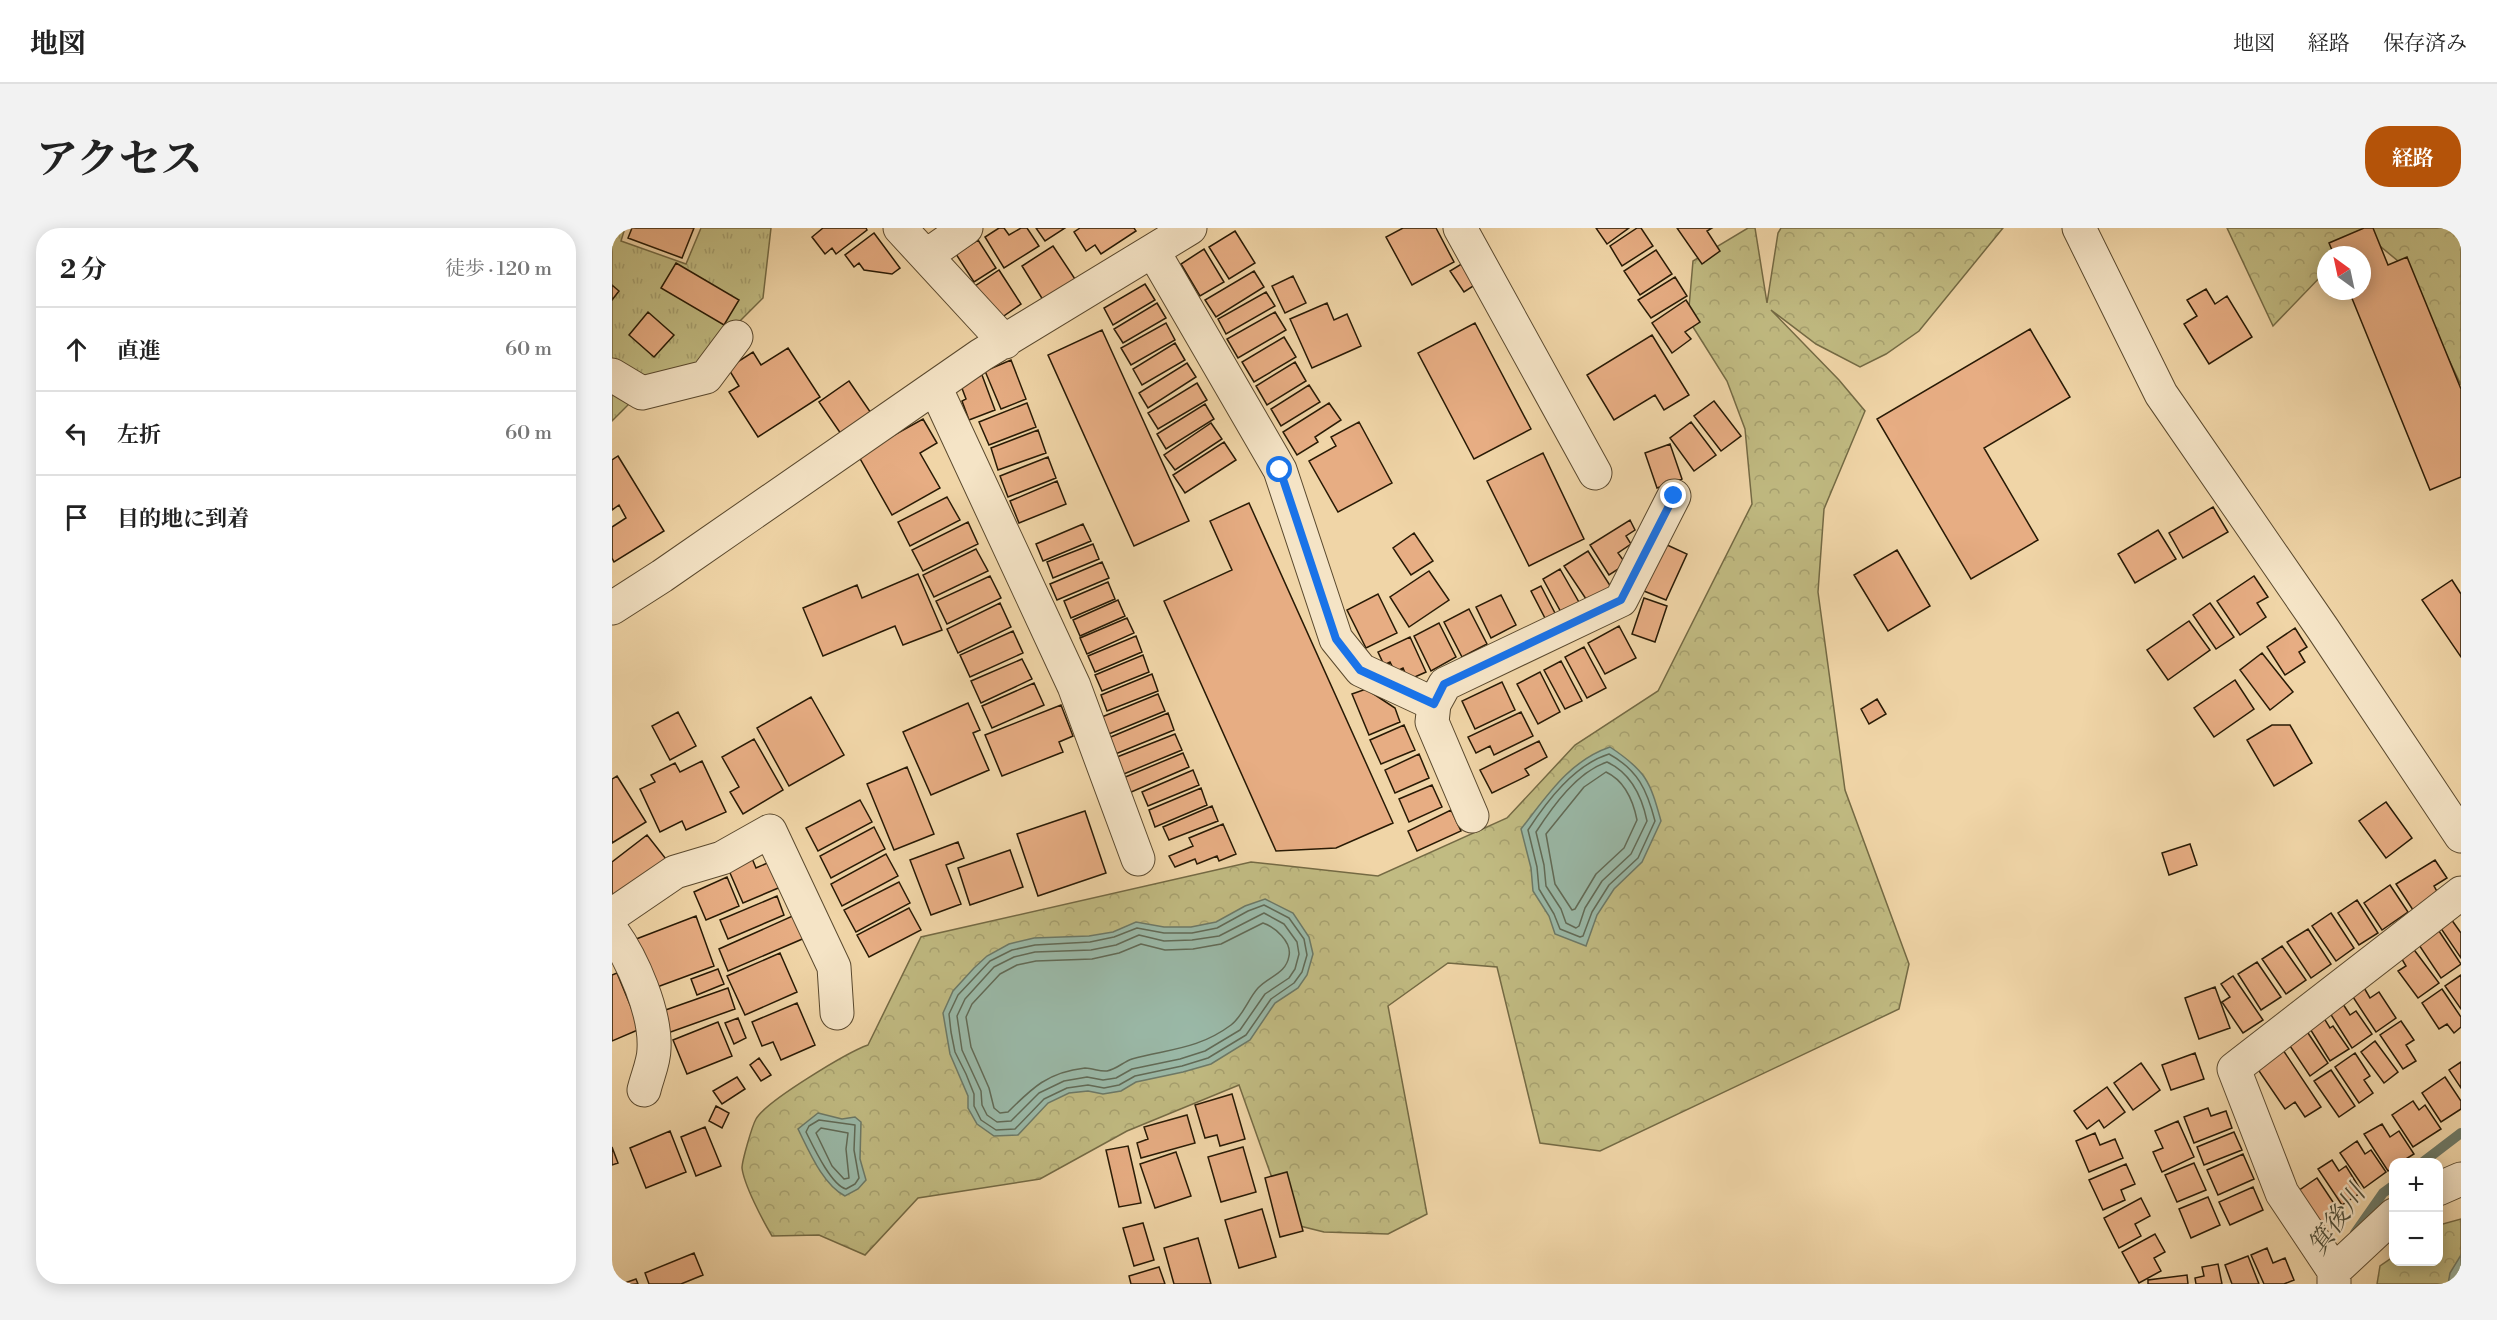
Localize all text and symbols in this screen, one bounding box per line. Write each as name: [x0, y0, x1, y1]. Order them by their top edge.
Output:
text: 地図: [30, 27, 86, 62]
text: 地図: [2233, 31, 2275, 57]
text: 経路: [2308, 31, 2350, 57]
text: 保存済み: [2383, 31, 2467, 57]
button: 経路: [2365, 126, 2461, 187]
text: アクセス: [36, 134, 203, 187]
north arrow: [2317, 246, 2371, 300]
text: 2 分: [60, 254, 106, 286]
text: 徒歩 · 120 m: [445, 257, 552, 282]
icon: ahead: [60, 333, 93, 366]
text: 60 m: [505, 337, 552, 362]
text: 直進: [117, 338, 161, 365]
icon: left: [60, 417, 93, 450]
text: 60 m: [505, 421, 552, 446]
text: 左折: [117, 422, 161, 449]
route start: [1266, 456, 1292, 482]
route end: [1660, 482, 1686, 508]
icon: arrive: [60, 501, 93, 534]
text: 目的地に到着: [117, 506, 249, 533]
map controls: [2389, 1158, 2443, 1266]
button: +: [2389, 1158, 2443, 1212]
water label: 箕後川: [2302, 1176, 2374, 1261]
button: −: [2389, 1212, 2443, 1266]

